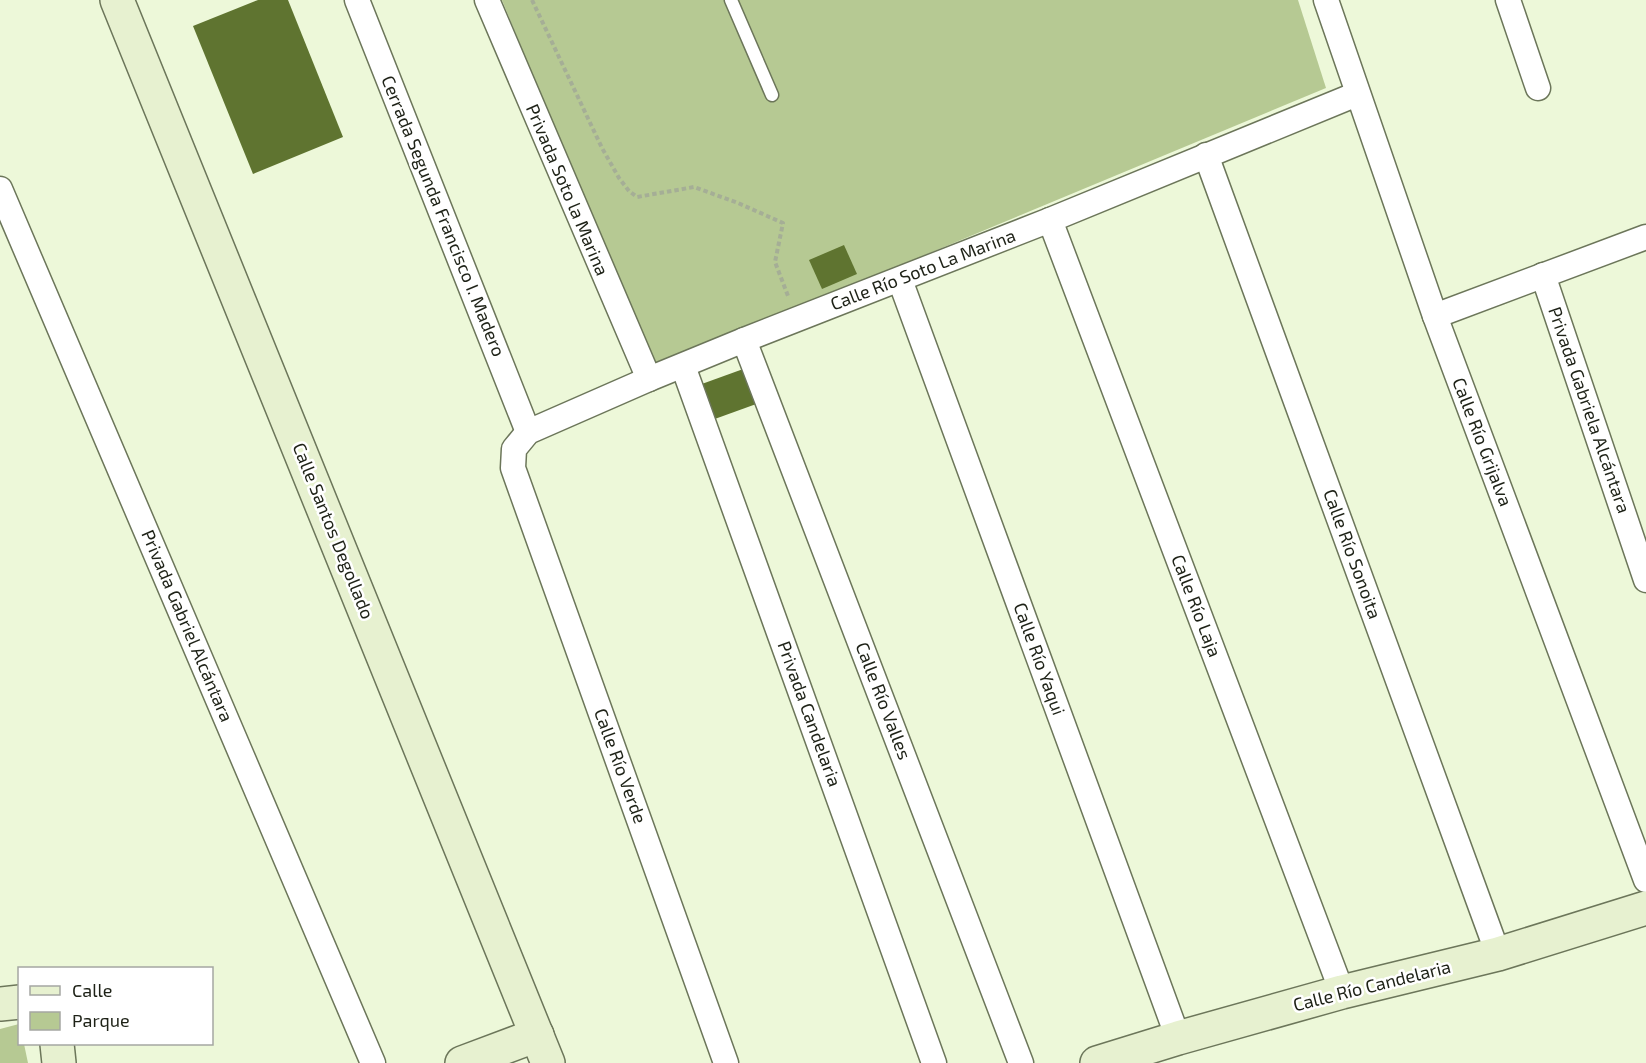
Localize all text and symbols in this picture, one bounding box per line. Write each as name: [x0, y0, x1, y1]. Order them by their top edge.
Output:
street label: Cerrada Segunda Francisco I. Madero: [377, 72, 511, 359]
street label: Privada Soto la Marina: [522, 101, 614, 279]
street label: Calle Río Soto La Marina: [827, 224, 1018, 315]
street label: Privada Gabriela Alcántara: [1544, 304, 1636, 516]
street label: Calle Río Grijalva: [1448, 374, 1518, 509]
street label: Calle Santos Degollado: [288, 439, 379, 622]
street label: Calle Río Sonoita: [1319, 486, 1387, 622]
street label: Privada Gabriel Alcántara: [137, 526, 238, 725]
street label: Calle Río Laja: [1167, 551, 1227, 660]
street label: Calle Río Yaqui: [1009, 599, 1070, 718]
street label: Privada Candelaria: [773, 638, 846, 789]
street label: Calle Río Valles: [851, 639, 916, 762]
street label: Calle Río Verde: [590, 705, 652, 826]
street label: Calle Río Candelaria: [1291, 955, 1453, 1015]
legend: [18, 967, 213, 1045]
text: Calle: [72, 979, 113, 1001]
text: Parque: [72, 1009, 130, 1031]

